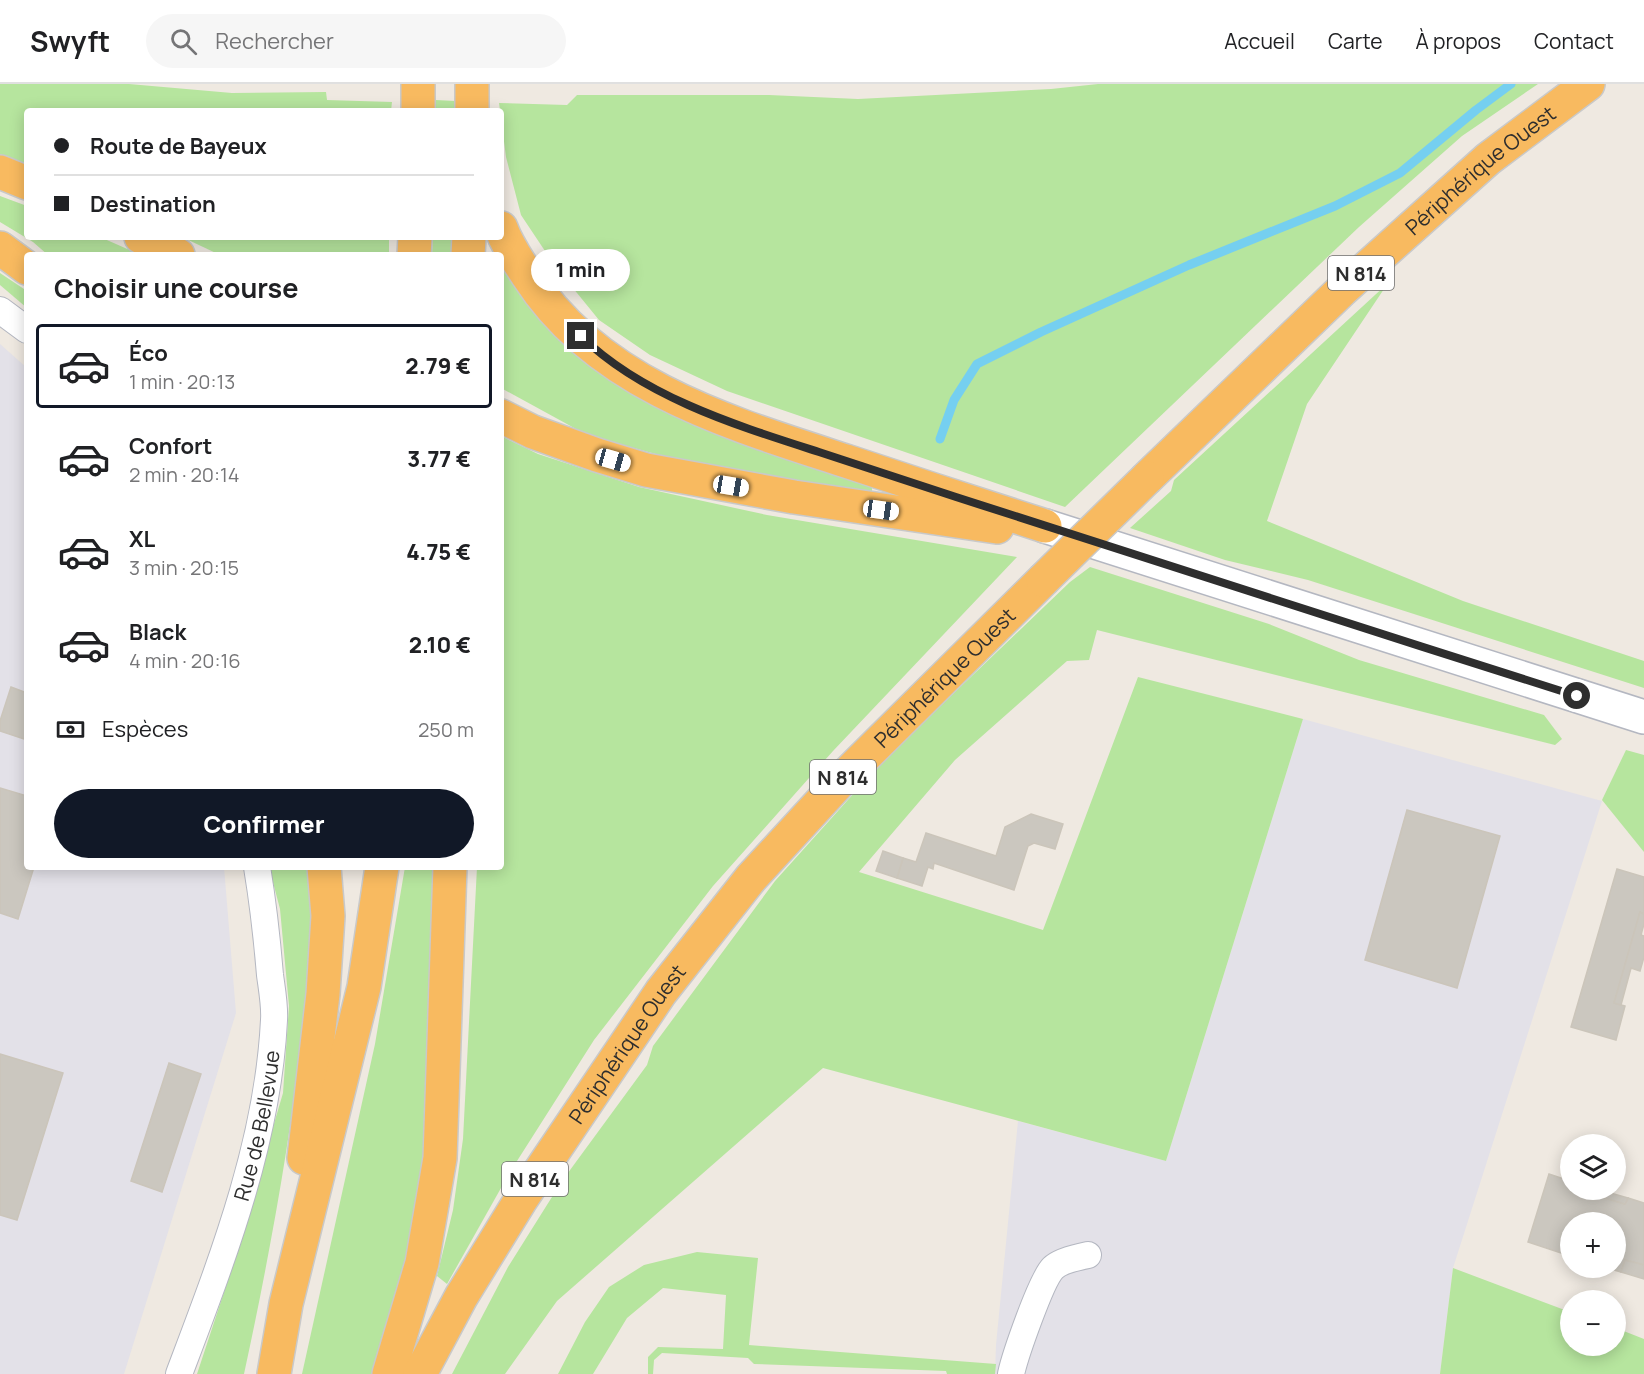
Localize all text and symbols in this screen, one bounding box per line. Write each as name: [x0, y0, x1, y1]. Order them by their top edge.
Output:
search box: [146, 14, 566, 68]
text: Swyft: [30, 22, 110, 60]
icon: search: [167, 25, 200, 58]
text: Rechercher: [215, 26, 334, 56]
text: Accueil: [1224, 27, 1295, 55]
text: Carte: [1328, 27, 1382, 55]
text: À propos: [1415, 27, 1501, 55]
text: Contact: [1534, 27, 1614, 55]
street label: Périphérique Ouest: [1399, 99, 1561, 241]
text: Route de Bayeux: [90, 131, 267, 161]
text: Destination: [90, 189, 216, 219]
callout: 1 min: [532, 249, 630, 291]
text: 1 min: [555, 256, 606, 283]
road number: N 814: [1328, 256, 1394, 290]
text: Choisir une course: [54, 269, 298, 306]
route end: [567, 322, 594, 349]
text: Éco: [129, 338, 168, 368]
icon: car: [57, 339, 111, 393]
text: 2.79 €: [405, 351, 471, 381]
text: 1 min · 20:13: [129, 368, 235, 395]
text: Confort: [129, 431, 212, 461]
icon: car: [57, 432, 111, 486]
text: 3.77 €: [407, 444, 471, 474]
car: [593, 446, 633, 474]
text: 2 min · 20:14: [129, 461, 240, 488]
car: [712, 474, 750, 498]
car: [862, 499, 900, 521]
text: XL: [129, 524, 155, 554]
icon: car: [57, 525, 111, 579]
text: 4.75 €: [406, 537, 471, 567]
text: 3 min · 20:15: [129, 554, 239, 581]
street label: Périphérique Ouest: [868, 601, 1021, 754]
text: Black: [129, 617, 186, 647]
icon: car: [57, 618, 111, 672]
text: 2.10 €: [409, 630, 471, 660]
text: 4 min · 20:16: [129, 647, 241, 674]
route start: [1563, 682, 1590, 709]
icon: cash: [54, 713, 87, 746]
text: Espèces: [102, 714, 188, 744]
text: 250 m: [418, 716, 474, 743]
road number: N 814: [810, 760, 876, 794]
button: Confirmer: [54, 789, 474, 858]
street label: Périphérique Ouest: [562, 958, 692, 1129]
street label: Rue de Bellevue: [227, 1049, 286, 1204]
map controls: [1560, 1134, 1626, 1356]
button: layers: [1560, 1134, 1626, 1200]
road number: N 814: [502, 1162, 568, 1196]
button: +: [1560, 1212, 1626, 1278]
button: −: [1560, 1290, 1626, 1356]

